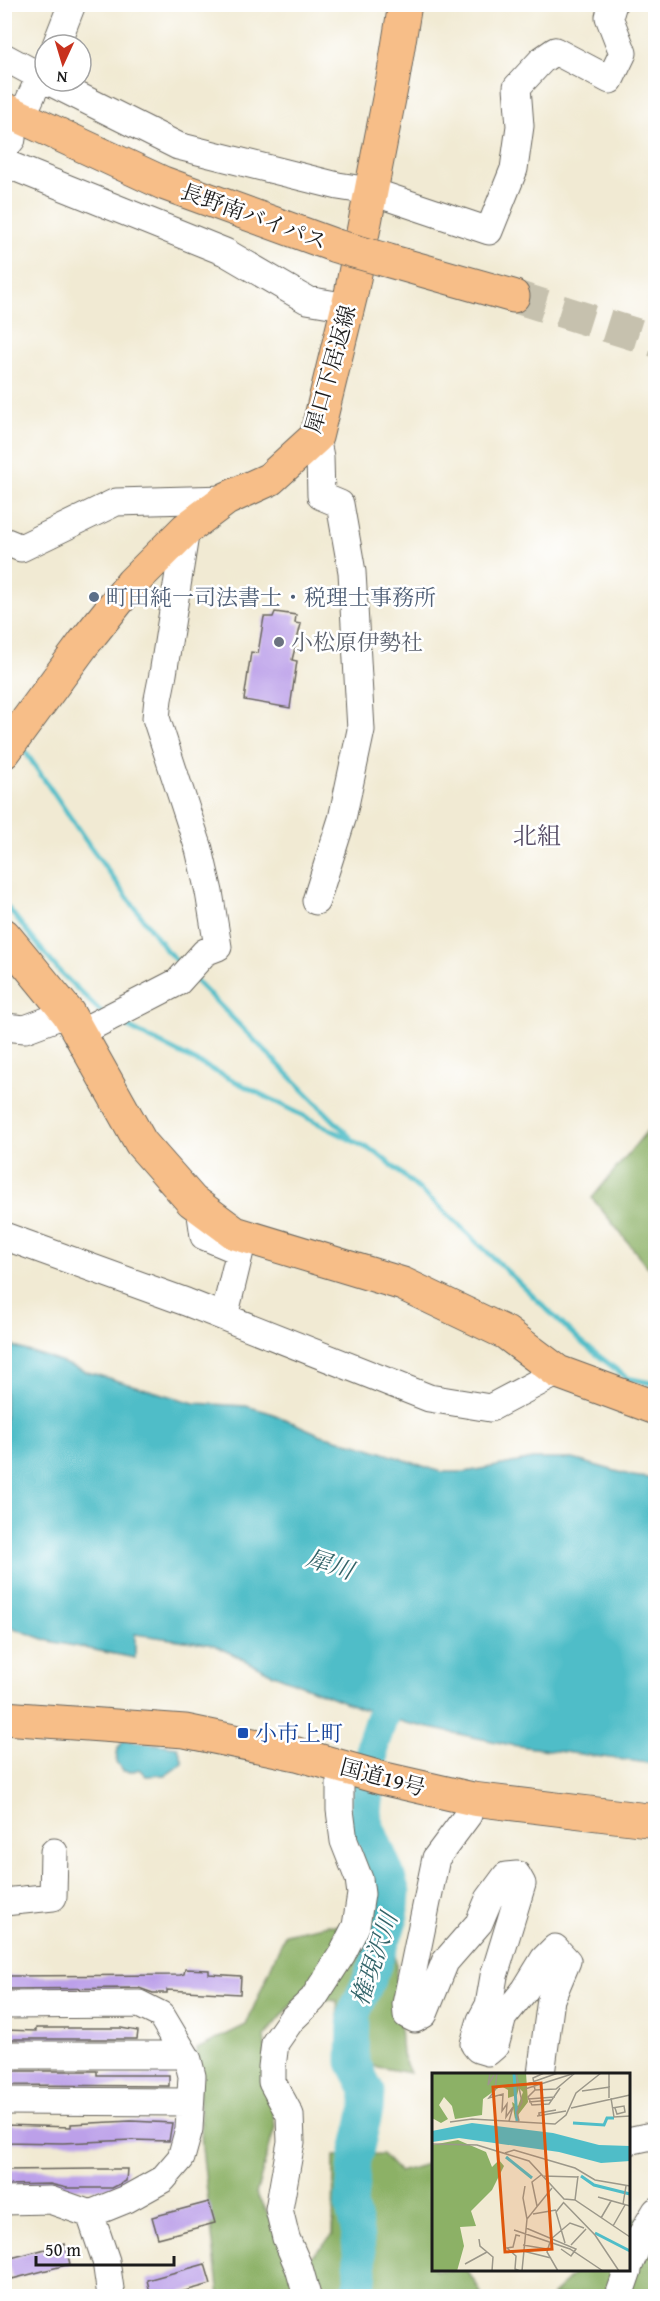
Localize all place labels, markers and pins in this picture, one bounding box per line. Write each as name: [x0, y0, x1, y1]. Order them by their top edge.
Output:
place label: 町田純一司法書士・税理士事務所: [106, 581, 436, 613]
marker: 町田純一司法書士・税理士事務所: [87, 590, 101, 604]
place label: 小松原伊勢社: [291, 626, 423, 658]
marker: 小松原伊勢社: [272, 635, 286, 649]
place label: 小市上町: [255, 1717, 343, 1749]
marker: 小市上町: [236, 1726, 250, 1740]

